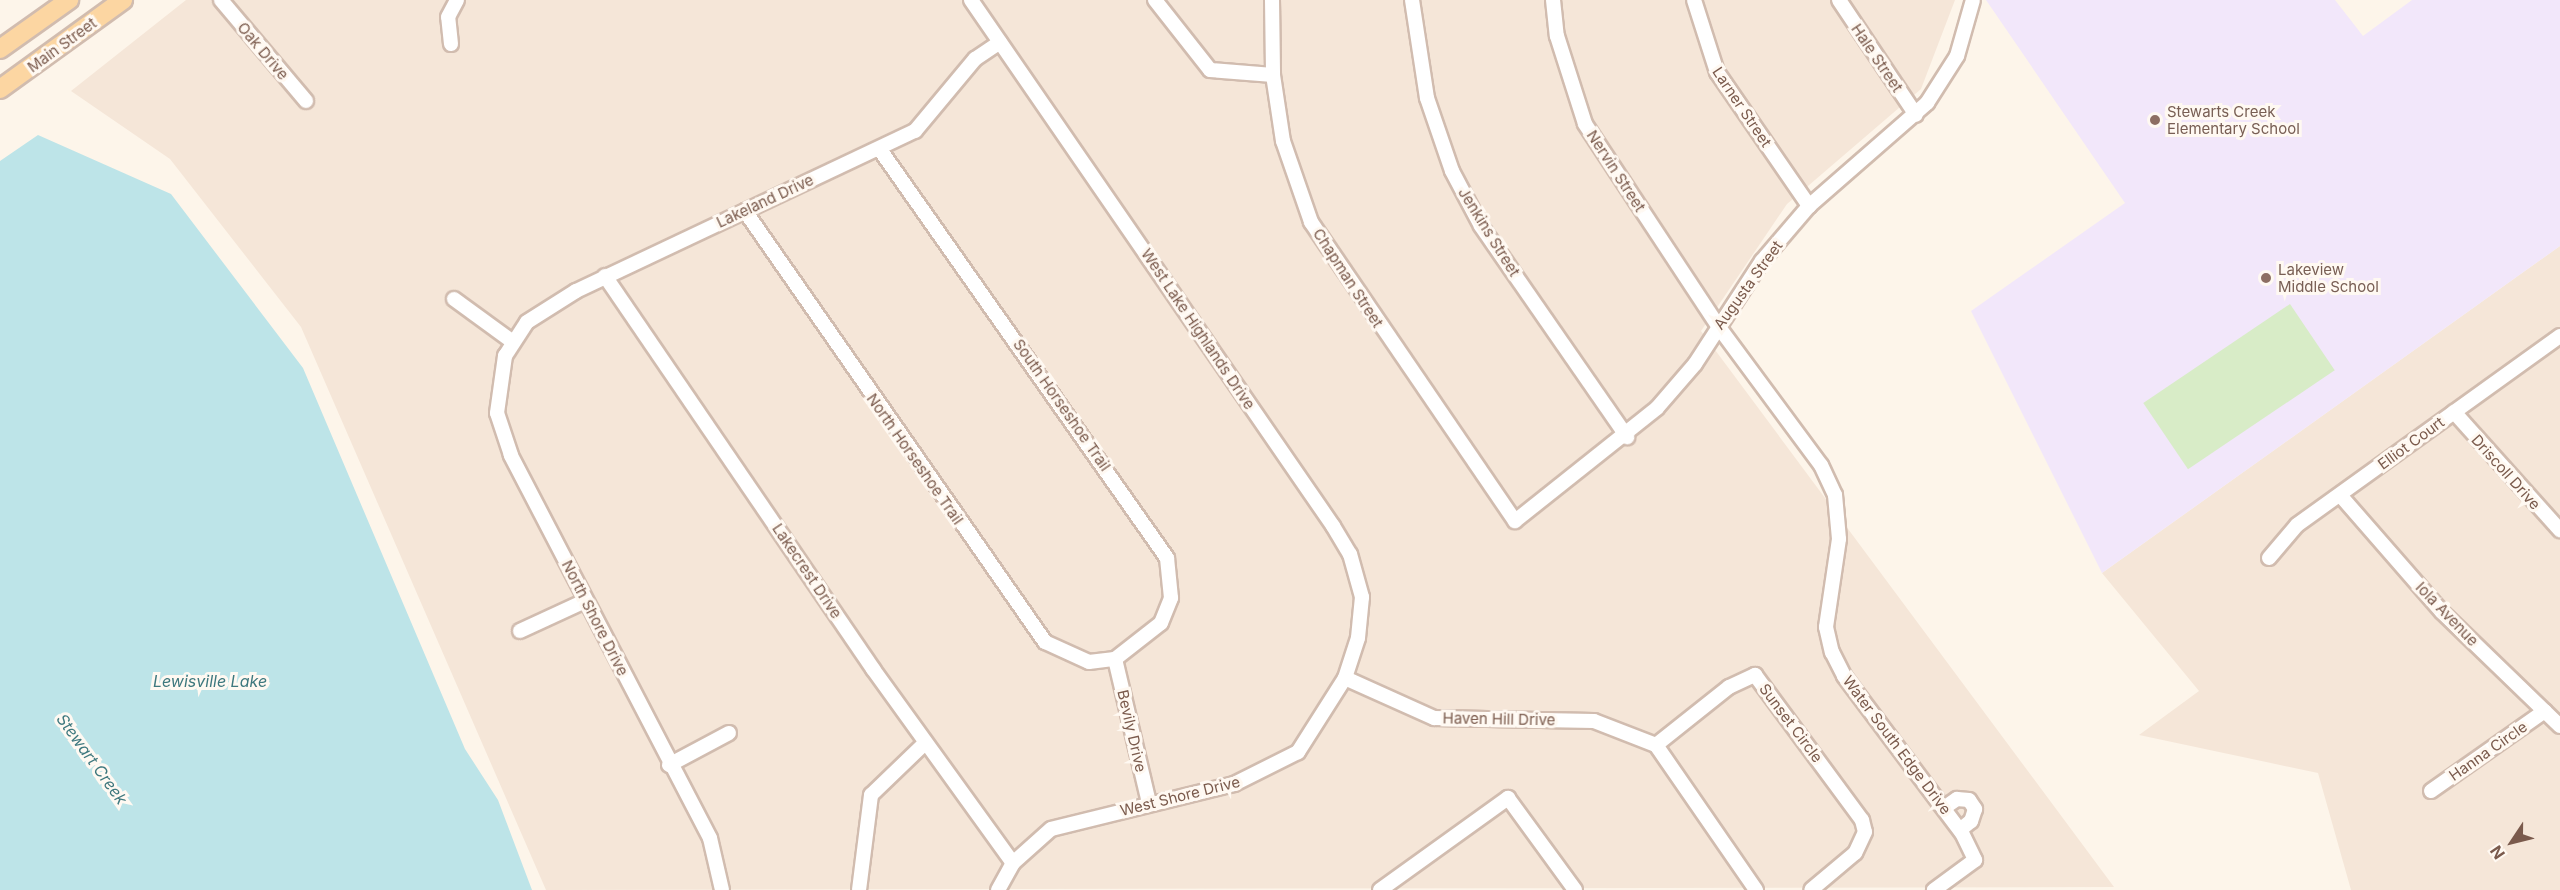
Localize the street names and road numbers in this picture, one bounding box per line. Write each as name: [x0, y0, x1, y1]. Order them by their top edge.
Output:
street label: Main Street: [24, 14, 100, 76]
street label: Oak Drive: [234, 19, 292, 83]
street label: Hale Street: [1848, 20, 1906, 96]
street label: Larner Street: [1709, 64, 1775, 150]
street label: Nervin Street: [1583, 127, 1649, 215]
street label: Lakeland Drive: [714, 171, 816, 231]
street label: Jenkins Street: [1455, 184, 1523, 280]
street label: Chapman Street: [1309, 225, 1387, 331]
street label: Augusta Street: [1710, 237, 1786, 333]
street label: West Lake Highlands Drive: [1137, 245, 1259, 413]
street label: South Horseshoe Trail: [1010, 336, 1114, 474]
street label: North Horseshoe Trail: [863, 390, 967, 528]
street label: Elliot Court: [2374, 413, 2448, 473]
street label: Driscoll Drive: [2468, 431, 2544, 513]
street label: Lakecrest Drive: [769, 520, 845, 622]
street label: North Shore Drive: [558, 557, 632, 679]
street label: Iola Avenue: [2412, 578, 2482, 650]
street label: Water South Edge Drive: [1839, 672, 1955, 818]
street label: Sunset Circle: [1756, 680, 1826, 766]
street label: Bevily Drive: [1114, 688, 1150, 774]
street label: Haven Hill Drive: [1442, 709, 1556, 729]
street label: Hanna Circle: [2446, 718, 2530, 784]
street label: West Shore Drive: [1118, 772, 1242, 820]

